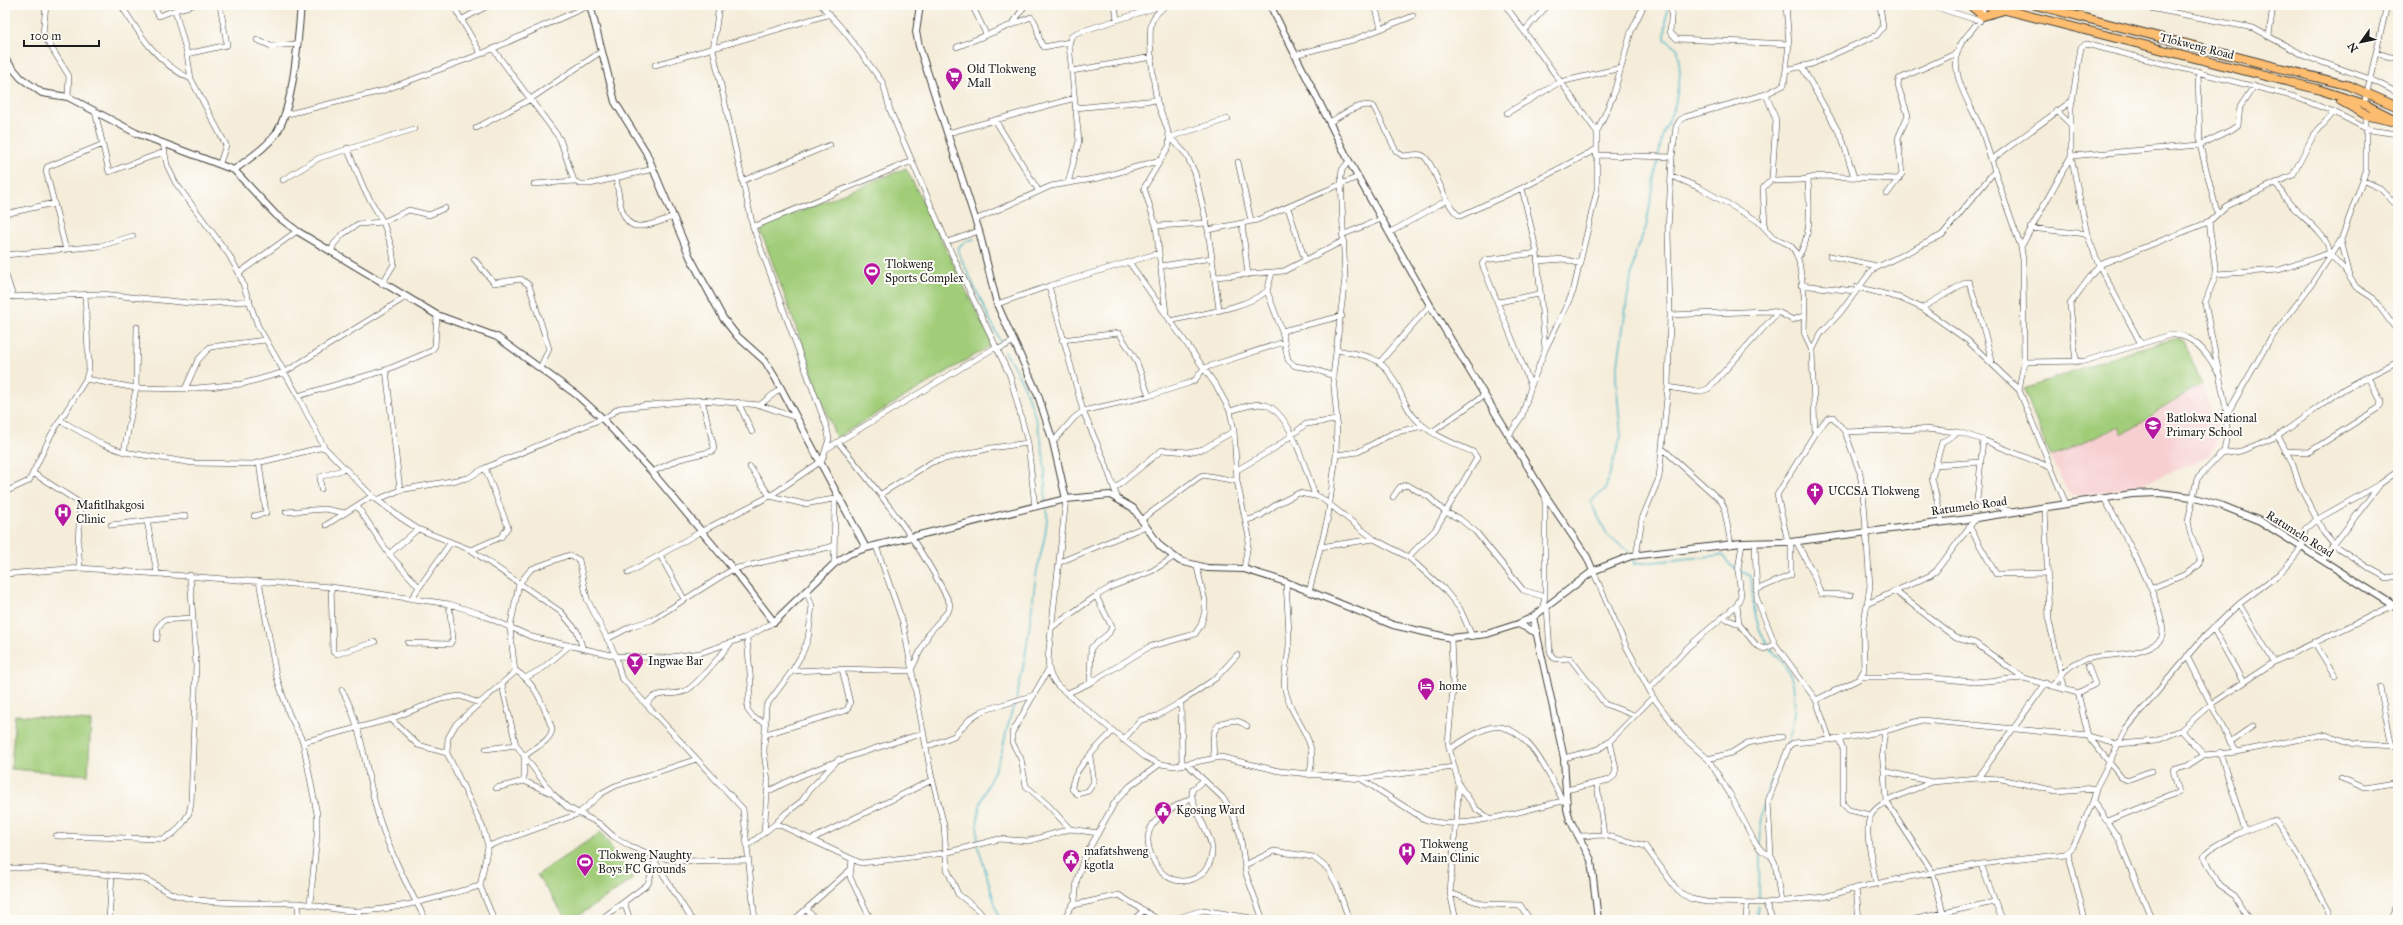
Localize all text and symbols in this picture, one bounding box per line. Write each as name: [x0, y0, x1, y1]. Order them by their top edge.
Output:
scale bar: [24, 22, 99, 48]
north arrow: [2341, 22, 2381, 62]
text: 100 m: [30, 29, 61, 43]
street label: Tlokweng Road: [2158, 30, 2236, 63]
text: N: [2345, 39, 2361, 55]
place label: Old Tlokweng Mall: [967, 62, 1036, 90]
supermarket icon: Old Tlokweng Mall: [944, 66, 964, 91]
place label: Tlokweng Sports Complex: [885, 257, 964, 285]
sports icon: Tlokweng Sports Complex: [862, 261, 882, 286]
place label: Batlokwa National Primary School: [2166, 411, 2258, 439]
school or university icon: Batlokwa National Primary School: [2143, 415, 2163, 440]
church icon: UCCSA Tlokweng: [1805, 481, 1825, 506]
place label: UCCSA Tlokweng: [1828, 484, 1920, 499]
street label: Ratumelo Road: [1930, 494, 2008, 518]
place label: Mafitlhakgosi Clinic: [76, 498, 145, 526]
hospital icon: Mafitlhakgosi Clinic: [53, 502, 73, 527]
street label: Ratumelo Road: [2264, 508, 2336, 560]
bar icon: Ingwae Bar: [625, 651, 645, 676]
place label: Ingwae Bar: [648, 654, 704, 669]
hotel icon: home: [1416, 676, 1436, 701]
place label: home: [1439, 679, 1467, 693]
public building icon: Kgosing Ward: [1153, 800, 1173, 825]
place label: Kgosing Ward: [1176, 803, 1245, 818]
place label: Tlokweng Main Clinic: [1420, 837, 1479, 865]
hospital icon: Tlokweng Main Clinic: [1397, 841, 1417, 866]
place label: mafatshweng kgotla: [1084, 844, 1149, 873]
place label: Tlokweng Naughty Boys FC Grounds: [598, 848, 692, 876]
public building icon: mafatshweng kgotla: [1061, 848, 1081, 873]
sports icon: Tlokweng Naughty Boys FC Grounds: [575, 852, 595, 877]

